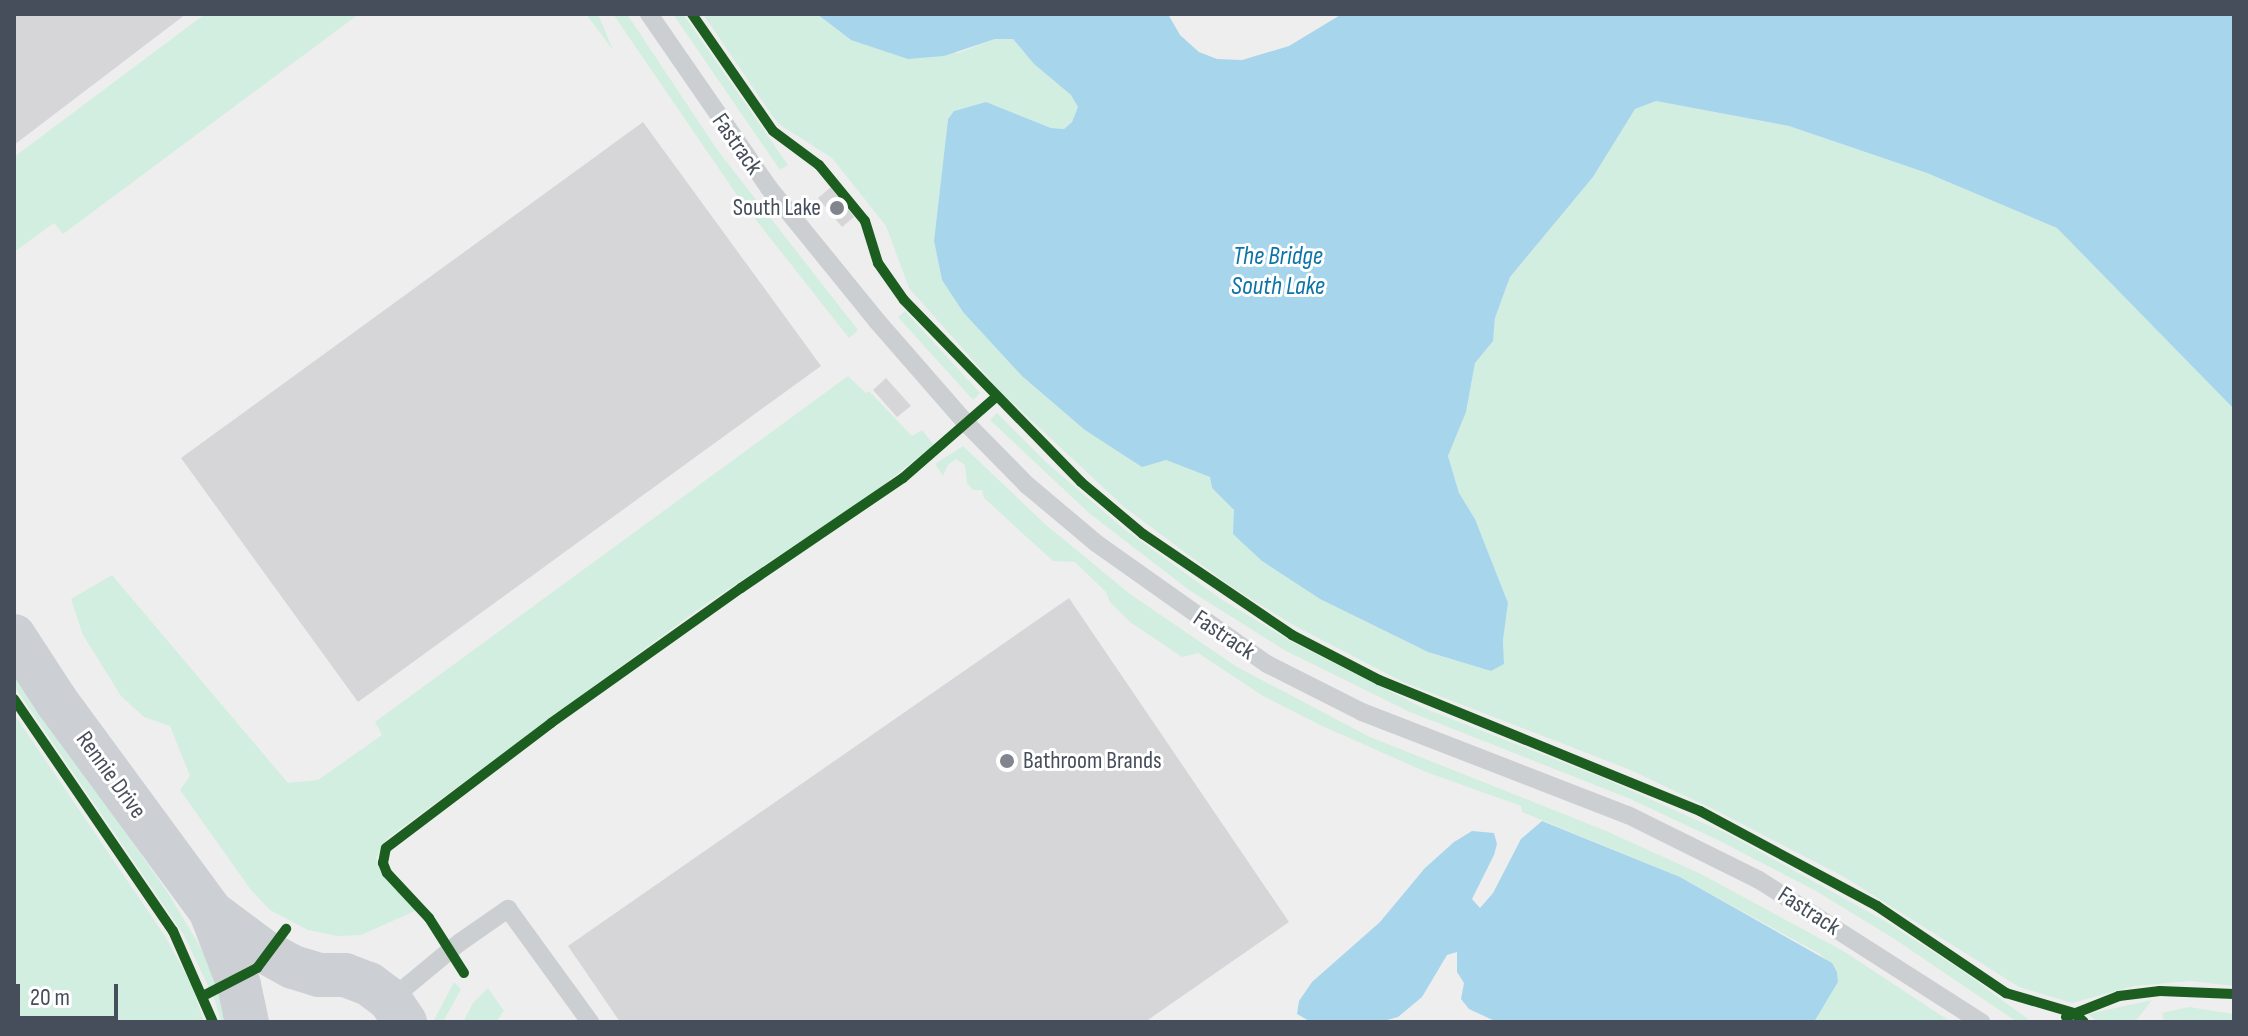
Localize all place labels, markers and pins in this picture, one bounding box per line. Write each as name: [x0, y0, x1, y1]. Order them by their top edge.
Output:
place label: South Lake: [733, 194, 821, 222]
marker: South Lake: [828, 199, 846, 217]
place label: Bathroom Brands: [1023, 747, 1162, 775]
marker: Bathroom Brands: [998, 752, 1016, 770]

